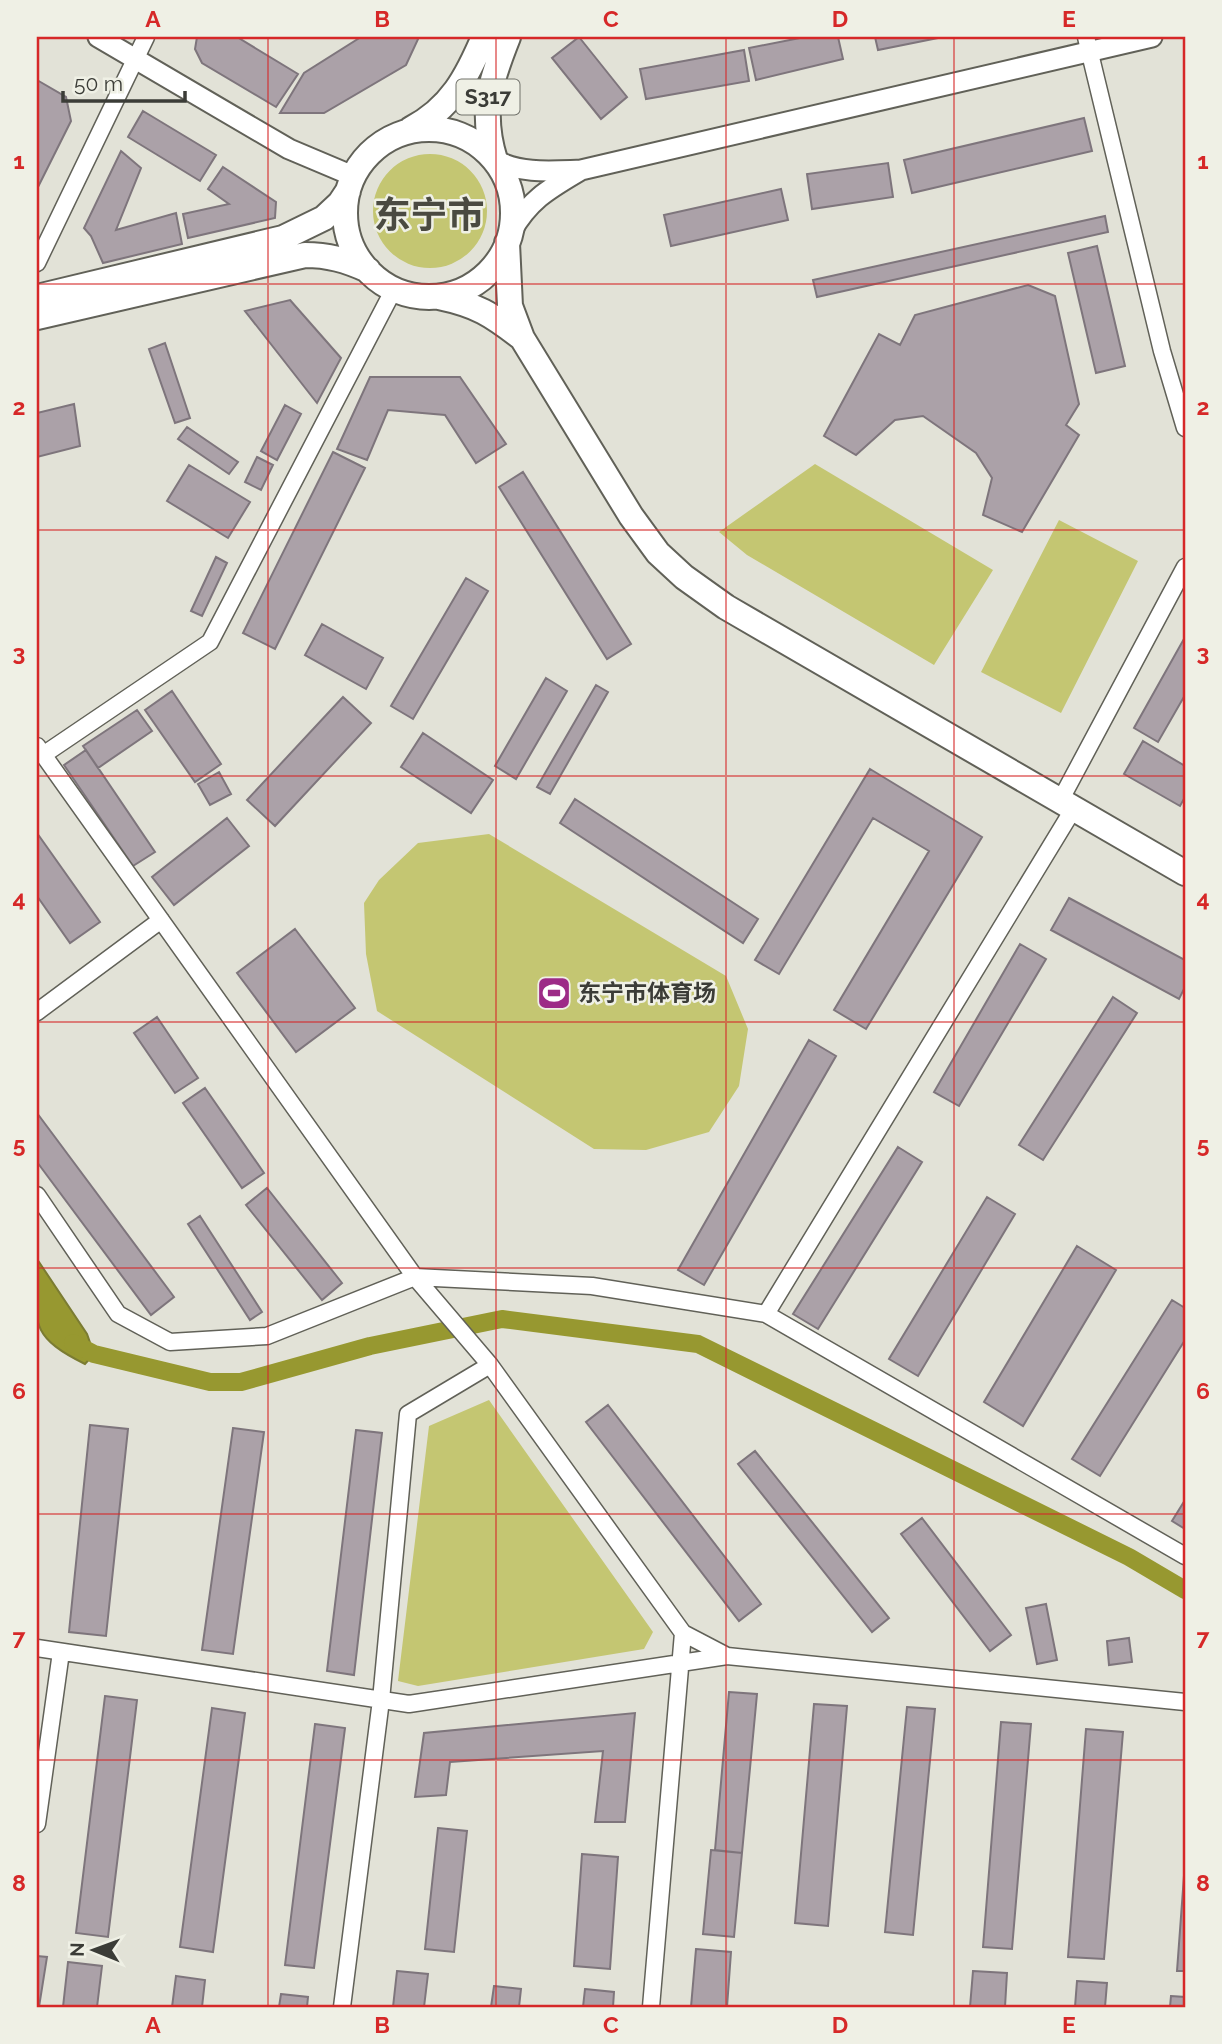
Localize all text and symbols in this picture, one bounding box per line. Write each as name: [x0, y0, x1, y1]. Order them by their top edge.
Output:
text: A: [145, 5, 161, 32]
text: B: [374, 5, 390, 32]
text: C: [603, 5, 619, 32]
text: D: [832, 5, 848, 32]
text: E: [1062, 5, 1076, 32]
scale bar: [63, 60, 186, 104]
text: 50 m: [74, 71, 123, 96]
road number: S317: [456, 80, 520, 114]
text: 1: [13, 147, 25, 174]
text: 1: [1197, 147, 1209, 174]
district label: 东宁市: [374, 193, 485, 237]
text: 2: [13, 393, 25, 420]
text: 2: [1197, 393, 1209, 420]
text: 3: [13, 639, 25, 666]
text: 3: [1197, 639, 1209, 666]
text: 4: [12, 885, 26, 912]
text: 4: [1196, 885, 1210, 912]
sports icon: 东宁市体育场: [535, 974, 573, 1012]
place label: 东宁市体育场: [578, 979, 716, 1006]
text: 5: [13, 1131, 26, 1158]
text: 5: [1197, 1131, 1210, 1158]
text: 6: [12, 1377, 26, 1404]
text: 6: [1196, 1377, 1210, 1404]
text: 7: [13, 1623, 26, 1650]
text: 7: [1197, 1623, 1210, 1650]
text: 8: [12, 1869, 26, 1896]
text: 8: [1196, 1869, 1210, 1896]
north arrow: [60, 1914, 130, 1984]
text: N: [66, 1942, 88, 1957]
text: A: [145, 2011, 161, 2038]
text: B: [374, 2011, 390, 2038]
text: C: [603, 2011, 619, 2038]
text: D: [832, 2011, 848, 2038]
text: E: [1062, 2011, 1076, 2038]

